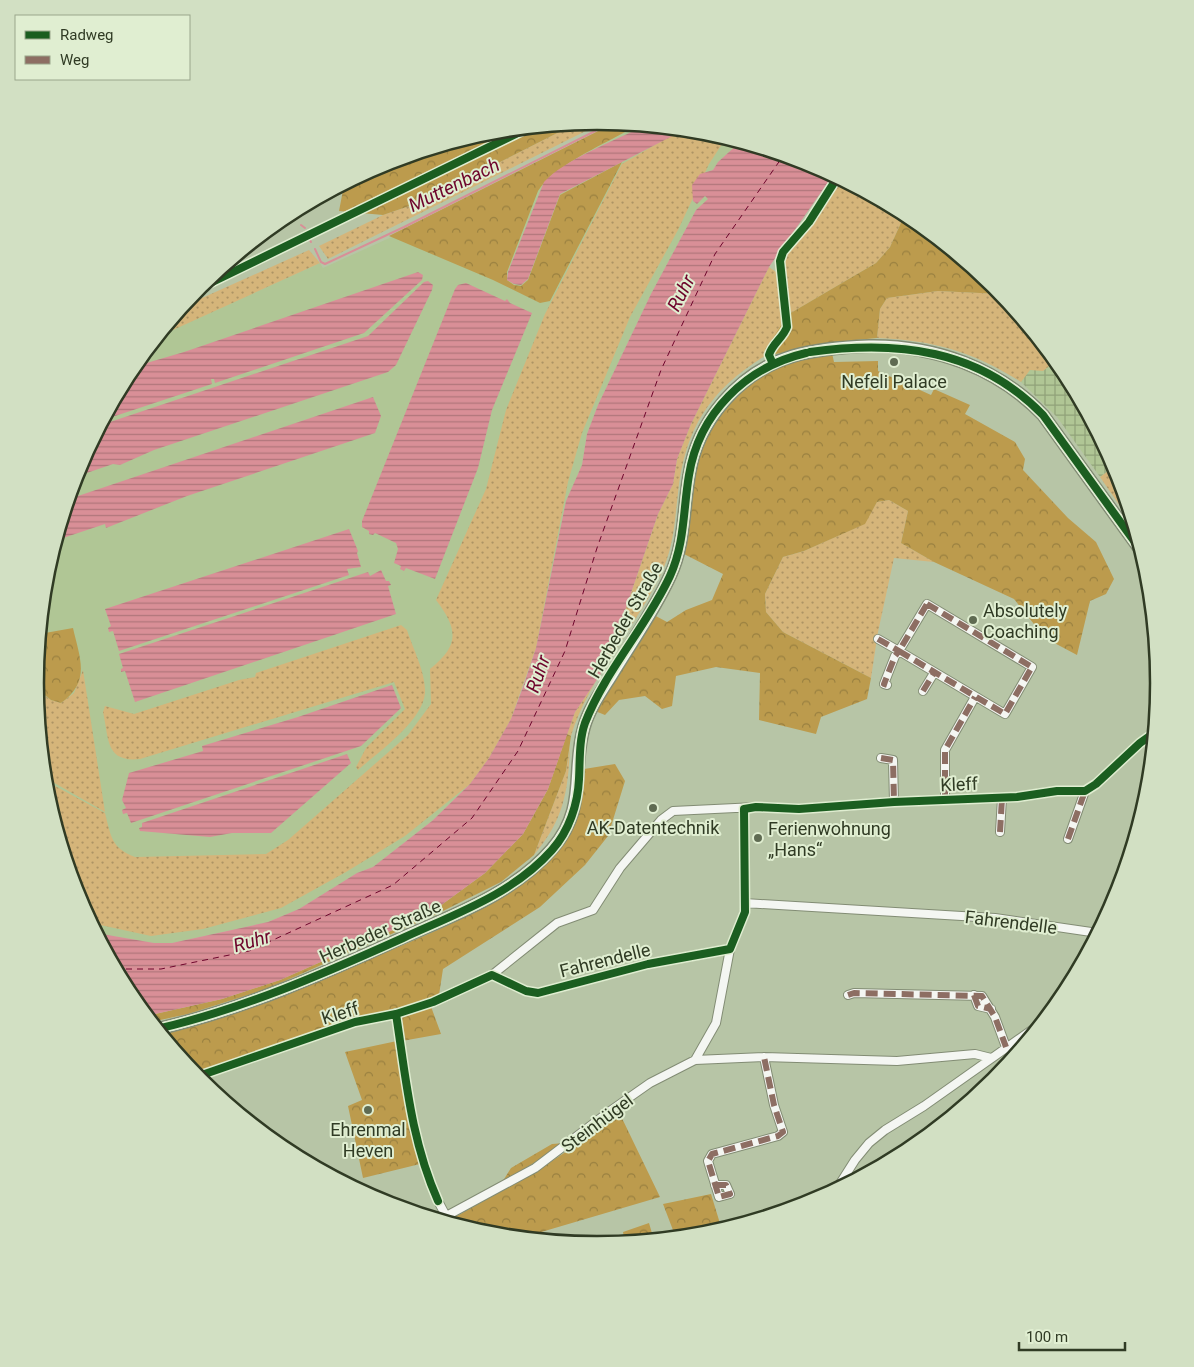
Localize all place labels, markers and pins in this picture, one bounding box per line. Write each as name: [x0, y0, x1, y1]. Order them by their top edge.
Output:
marker: Nefeli Palace: [888, 356, 900, 368]
place label: Nefeli Palace: [841, 371, 947, 392]
place label: Absolutely Coaching: [983, 600, 1068, 642]
marker: Absolutely Coaching: [967, 614, 979, 626]
marker: AK-Datentechnik: [647, 802, 659, 814]
place label: AK-Datentechnik: [587, 817, 720, 838]
place label: Ferienwohnung „Hans“: [768, 818, 891, 860]
marker: Ferienwohnung „Hans“: [752, 832, 764, 844]
marker: Ehrenmal Heven: [362, 1104, 374, 1116]
place label: Ehrenmal Heven: [330, 1119, 406, 1161]

